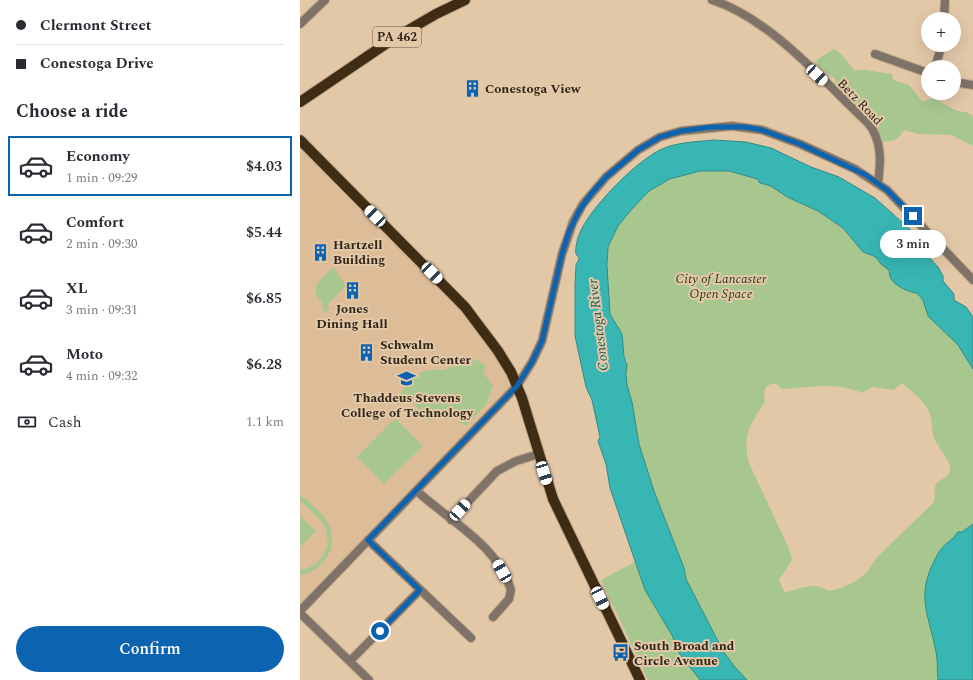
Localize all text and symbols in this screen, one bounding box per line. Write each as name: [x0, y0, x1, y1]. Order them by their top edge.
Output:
map controls: [921, 12, 961, 100]
button: +: [921, 12, 961, 52]
text: Clermont Street: [40, 14, 152, 37]
road number: PA 462: [373, 27, 421, 47]
text: Conestoga Drive: [40, 52, 154, 75]
button: −: [921, 60, 961, 100]
car: [804, 62, 830, 88]
street label: Betz Road: [833, 74, 887, 130]
building icon: Conestoga View: [462, 79, 482, 99]
place label: Conestoga View: [485, 79, 581, 99]
text: Choose a ride: [16, 98, 128, 125]
text: Economy: [66, 145, 130, 168]
icon: car: [18, 148, 54, 184]
text: $4.03: [246, 155, 282, 178]
text: 1 min · 09:29: [66, 168, 138, 188]
car: [362, 203, 388, 229]
route end: [904, 207, 922, 225]
text: Comfort: [66, 211, 124, 234]
icon: car: [18, 214, 54, 250]
text: $5.44: [246, 221, 282, 244]
callout: 3 min: [880, 230, 946, 258]
text: 2 min · 09:30: [66, 234, 138, 254]
text: 3 min: [896, 234, 930, 254]
place label: Hartzell Building: [333, 235, 385, 270]
building icon: Hartzell Building: [310, 242, 330, 262]
car: [419, 260, 445, 286]
park label: City of Lancaster Open Space: [675, 269, 767, 304]
text: XL: [66, 277, 87, 300]
water label: Conestoga River: [582, 278, 614, 372]
icon: car: [18, 280, 54, 316]
building icon: Jones Dining Hall: [342, 280, 362, 300]
text: $6.85: [246, 287, 282, 310]
place label: Jones Dining Hall: [316, 299, 388, 334]
text: 3 min · 09:31: [66, 300, 138, 320]
place label: Schwalm Student Center: [380, 335, 472, 370]
building icon: Schwalm Student Center: [357, 342, 377, 362]
text: Moto: [66, 343, 103, 366]
icon: car: [18, 346, 54, 382]
text: $6.28: [246, 353, 282, 376]
text: 4 min · 09:32: [66, 366, 138, 386]
school or university icon: Thaddeus Stevens College of Technology: [397, 369, 417, 389]
place label: Thaddeus Stevens College of Technology: [341, 388, 474, 423]
icon: cash: [16, 411, 38, 433]
text: Cash: [48, 411, 81, 434]
text: 1.1 km: [246, 412, 284, 432]
car: [535, 460, 553, 486]
car: [448, 497, 472, 523]
car: [491, 558, 513, 584]
car: [589, 585, 611, 611]
route start: [371, 622, 389, 640]
button: Confirm: [16, 626, 284, 672]
place label: South Broad and Circle Avenue: [634, 636, 735, 671]
bus stop icon: South Broad and Circle Avenue: [611, 643, 631, 663]

